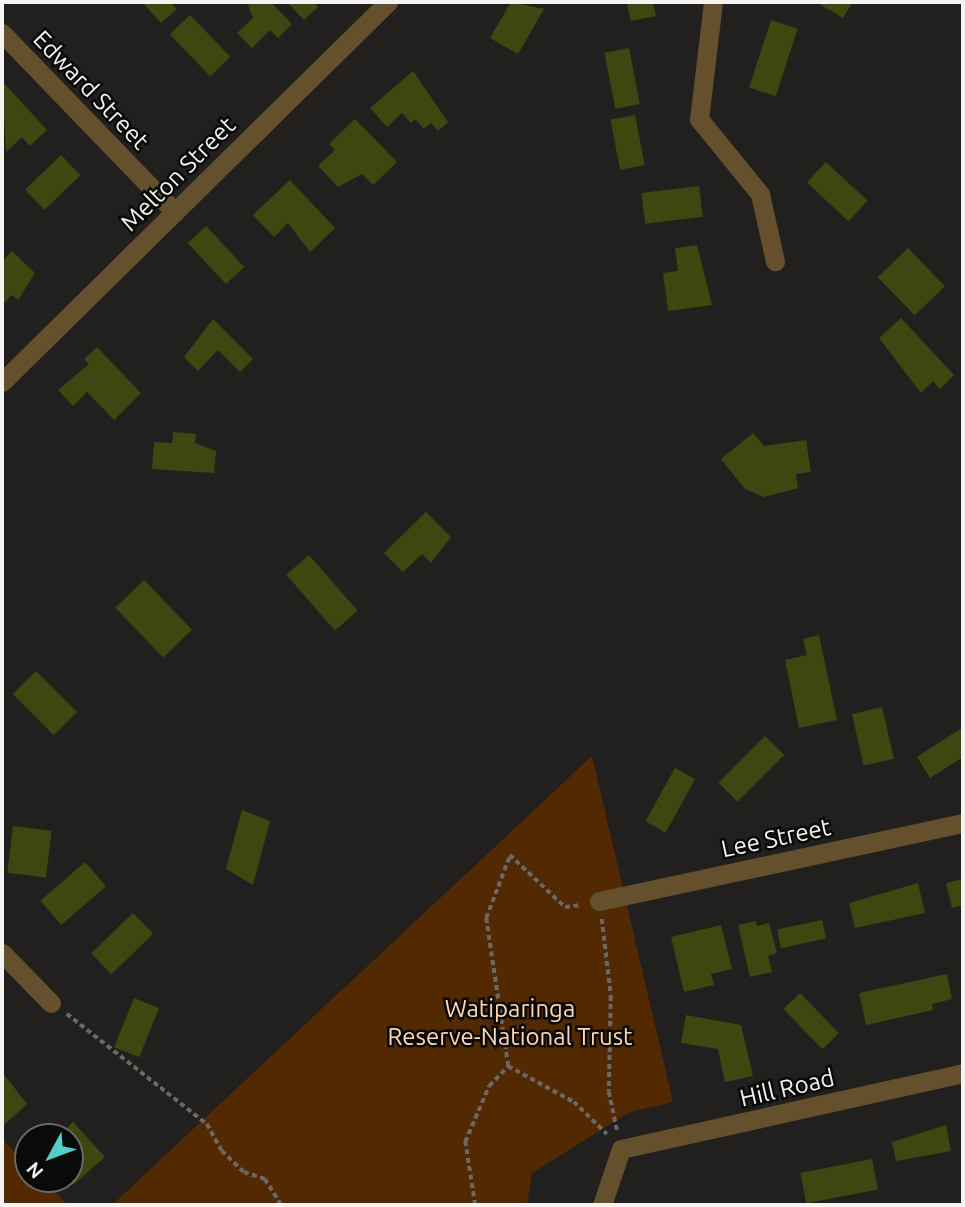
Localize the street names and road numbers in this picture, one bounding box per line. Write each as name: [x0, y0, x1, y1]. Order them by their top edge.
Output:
street label: Edward Street: [27, 25, 155, 155]
street label: Melton Street: [115, 111, 241, 237]
street label: Lee Street: [719, 812, 833, 864]
street label: Hill Road: [737, 1063, 837, 1113]

